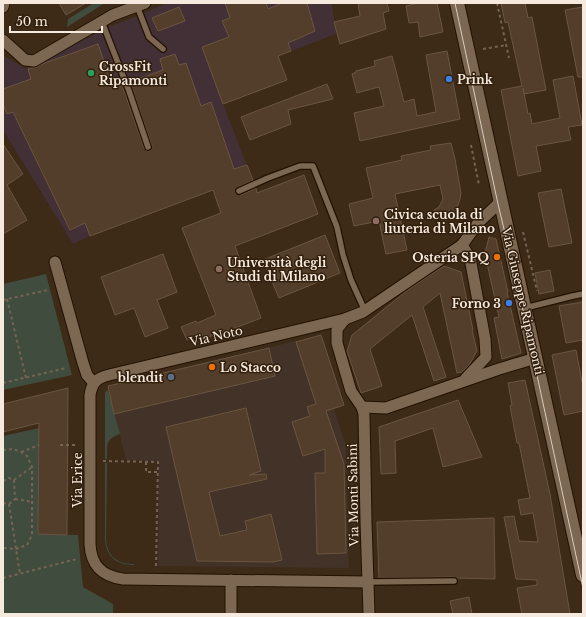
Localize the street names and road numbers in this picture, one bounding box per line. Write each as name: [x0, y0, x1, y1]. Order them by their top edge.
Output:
street label: Via Giuseppe Ripamonti: [499, 225, 547, 376]
street label: Via Noto: [187, 323, 244, 350]
street label: Via Monti Sabini: [345, 443, 361, 548]
street label: Via Erice: [70, 452, 85, 509]

